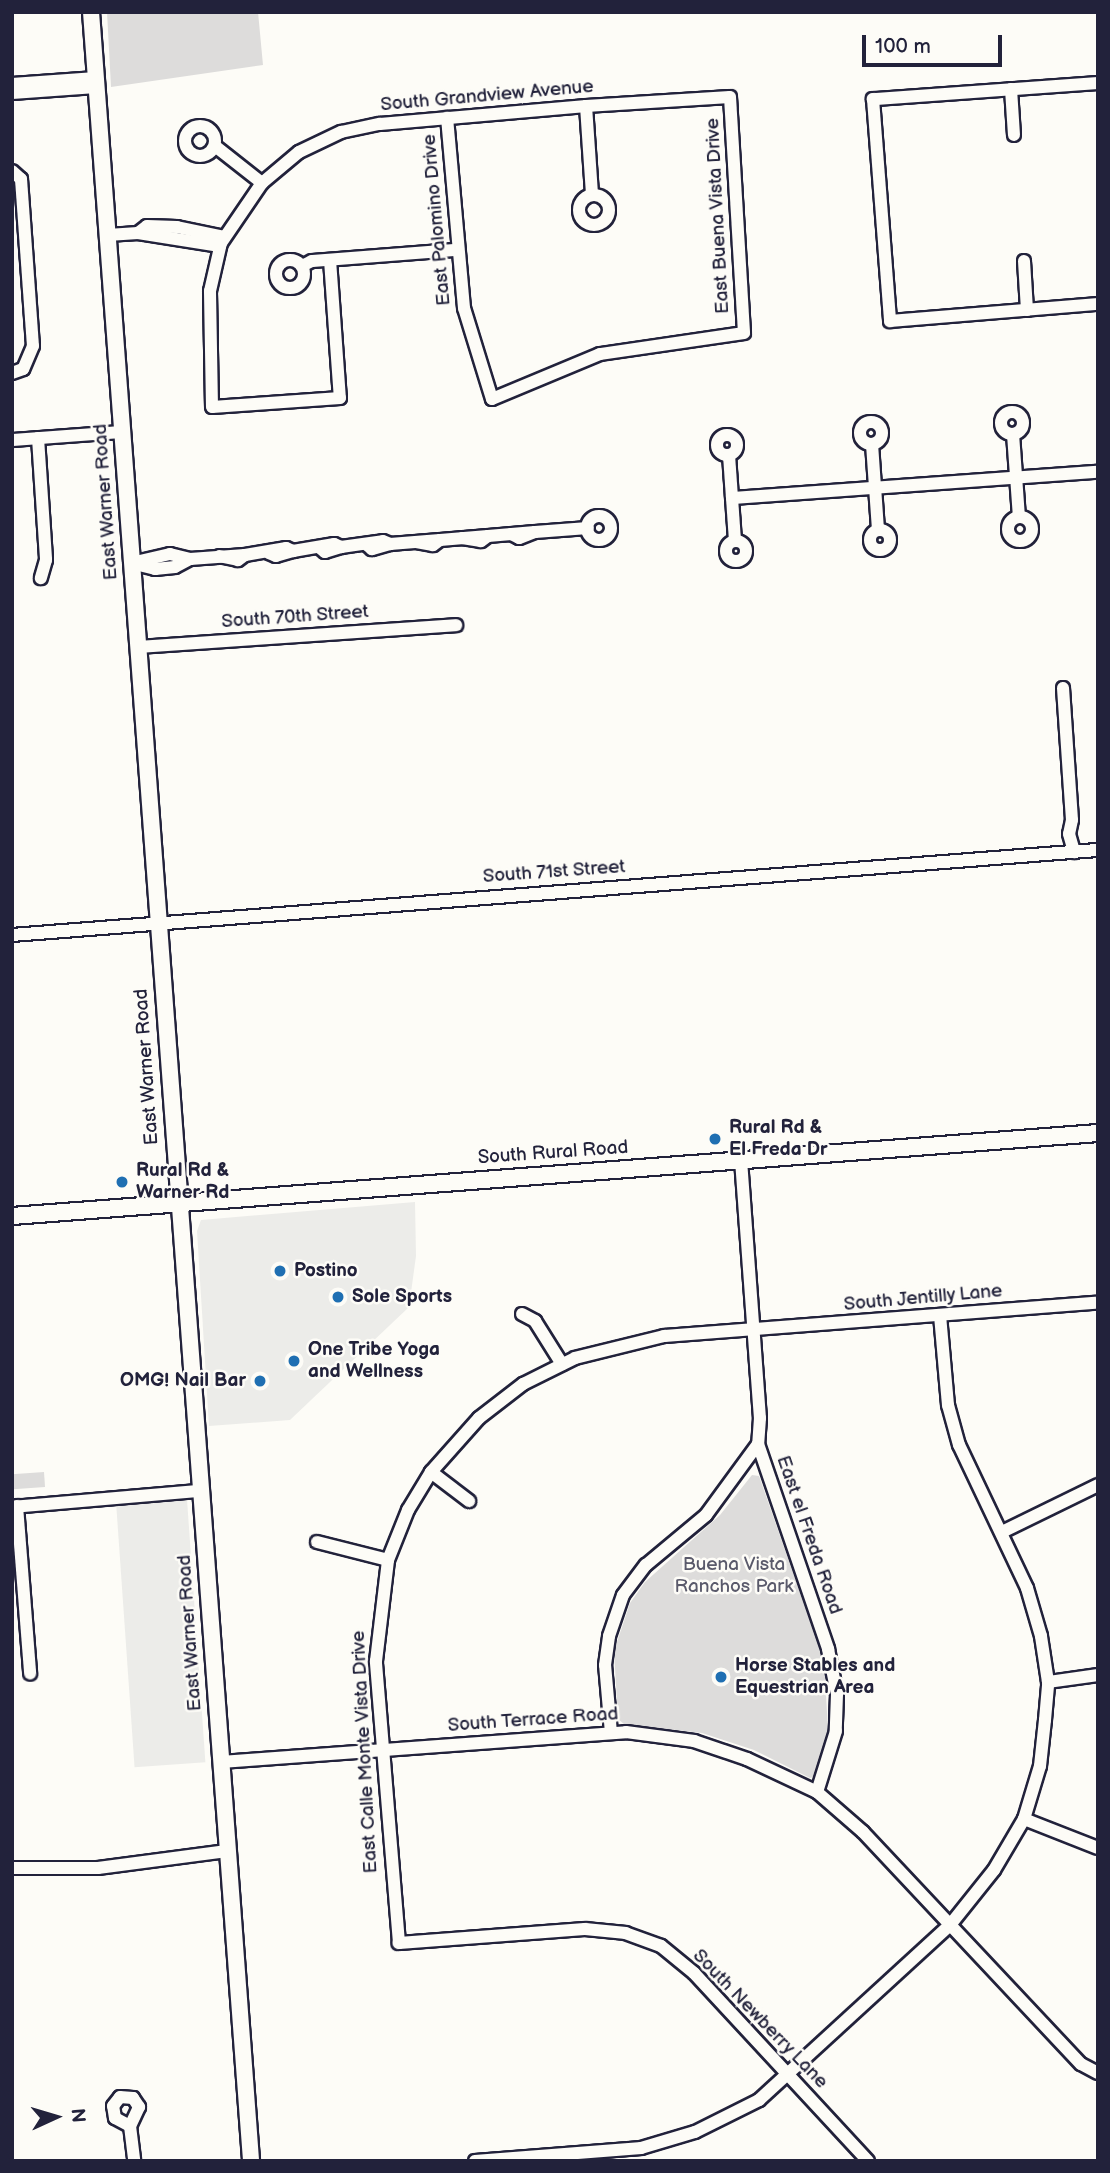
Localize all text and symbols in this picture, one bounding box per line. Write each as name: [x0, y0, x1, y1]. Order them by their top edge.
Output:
scale bar: [865, 21, 1005, 65]
text: 100 m: [875, 34, 931, 59]
street label: South Grandview Avenue: [380, 75, 594, 117]
street label: East Buena Vista Drive: [701, 117, 735, 315]
street label: East Palomino Drive: [418, 133, 456, 307]
street label: East Warner Road: [89, 423, 123, 581]
street label: South 70th Street: [220, 600, 370, 634]
street label: South 71st Street: [482, 856, 626, 888]
street label: East Warner Road: [130, 988, 164, 1146]
place label: Rural Rd & El Freda Dr: [729, 1117, 828, 1161]
marker: Rural Rd & El Freda Dr: [707, 1131, 723, 1147]
street label: South Rural Road: [477, 1136, 629, 1170]
place label: Rural Rd & Warner Rd: [136, 1160, 229, 1204]
marker: Rural Rd & Warner Rd: [114, 1174, 130, 1190]
place label: Postino: [294, 1260, 358, 1282]
marker: Postino: [272, 1263, 288, 1279]
street label: South Jentilly Lane: [842, 1280, 1004, 1316]
place label: Sole Sports: [352, 1286, 452, 1308]
marker: Sole Sports: [330, 1289, 346, 1305]
place label: One Tribe Yoga and Wellness: [308, 1339, 440, 1383]
marker: One Tribe Yoga and Wellness: [286, 1353, 302, 1369]
place label: OMG! Nail Bar: [120, 1370, 246, 1392]
marker: OMG! Nail Bar: [252, 1373, 268, 1389]
street label: East el Freda Road: [771, 1453, 847, 1617]
street label: East Warner Road: [173, 1554, 207, 1712]
park label: Buena Vista Ranchos Park: [674, 1554, 794, 1598]
street label: East Calle Monte Vista Drive: [347, 1630, 383, 1874]
place label: Horse Stables and Equestrian Area: [735, 1655, 895, 1699]
marker: Horse Stables and Equestrian Area: [713, 1669, 729, 1685]
street label: South Terrace Road: [447, 1703, 619, 1737]
street label: South Newberry Lane: [687, 1944, 833, 2094]
north arrow: [21, 2082, 91, 2152]
text: N: [65, 2108, 89, 2123]

